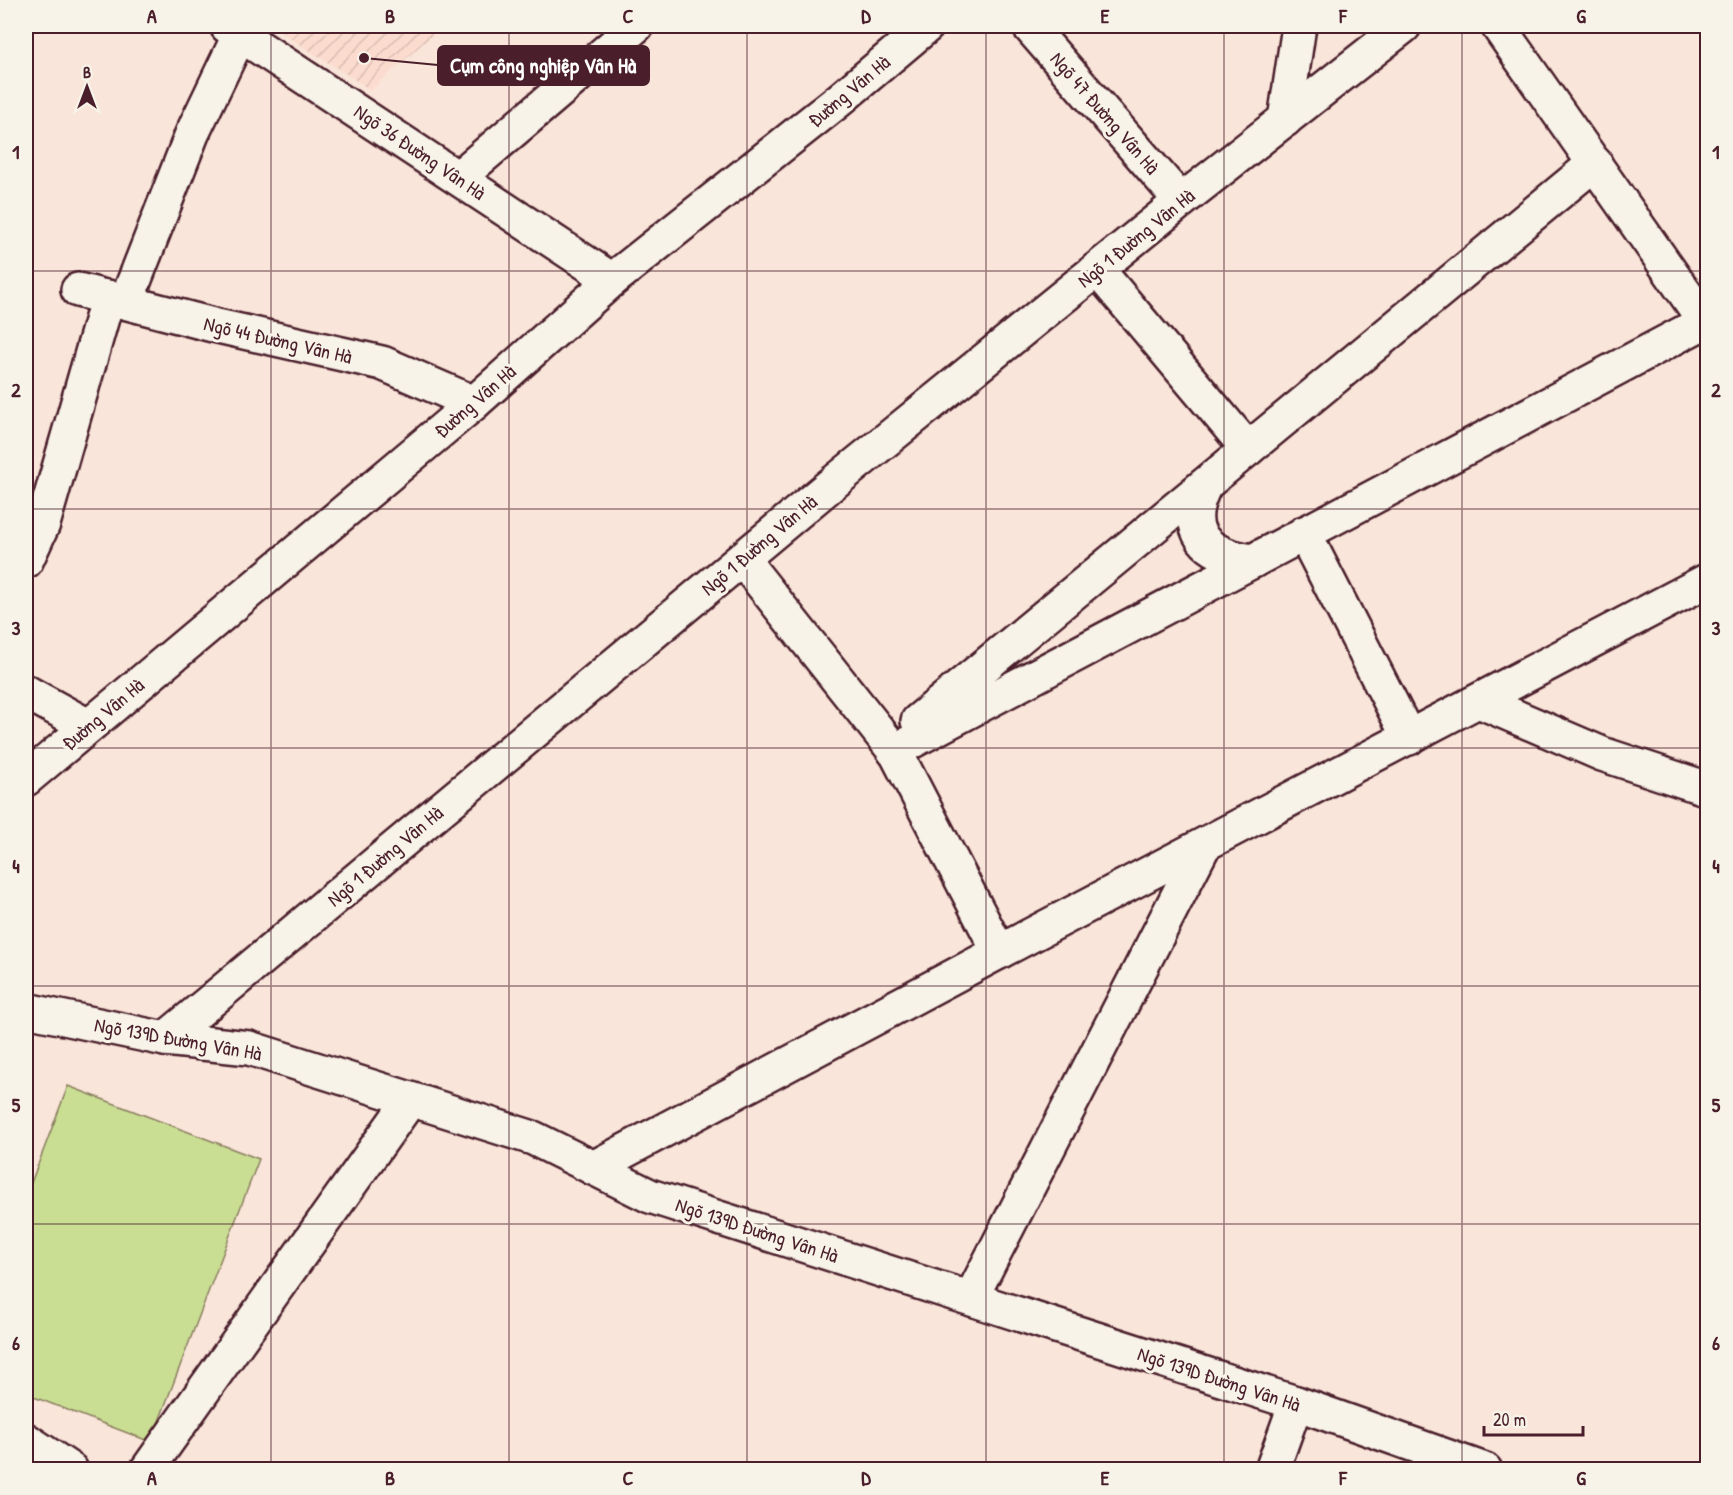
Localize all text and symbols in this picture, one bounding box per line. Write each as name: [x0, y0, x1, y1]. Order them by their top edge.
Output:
text: A: [147, 2, 157, 29]
text: B: [385, 2, 395, 29]
text: C: [623, 2, 634, 29]
text: D: [861, 2, 871, 29]
text: E: [1101, 2, 1110, 29]
text: F: [1338, 2, 1348, 29]
text: G: [1576, 2, 1586, 29]
callout: Cụm công nghiệp Vân Hà: [438, 46, 649, 85]
street label: Ngõ 47 Đường Vân Hà: [1045, 46, 1166, 180]
street label: Đường Vân Hà: [802, 48, 896, 133]
text: Cụm công nghiệp Vân Hà: [450, 51, 637, 81]
north arrow: [57, 57, 117, 117]
text: B: [83, 61, 91, 83]
street label: Ngõ 36 Đường Vân Hà: [349, 98, 491, 206]
text: 1: [12, 138, 20, 165]
text: 1: [1712, 138, 1720, 165]
street label: Ngõ 1 Đường Vân Hà: [1071, 182, 1200, 293]
street label: Ngõ 44 Đường Vân Hà: [201, 309, 355, 370]
street label: Đường Vân Hà: [428, 358, 521, 443]
text: 2: [11, 376, 21, 403]
text: 2: [1711, 376, 1721, 403]
street label: Ngõ 1 Đường Vân Hà: [695, 488, 822, 601]
text: 3: [12, 614, 21, 641]
text: 3: [1712, 614, 1721, 641]
street label: Đường Vân Hà: [56, 671, 150, 756]
street label: Ngõ 1 Đường Vân Hà: [321, 799, 448, 912]
text: 4: [12, 852, 20, 879]
text: 4: [1712, 852, 1720, 879]
street label: Ngõ 139D Đường Vân Hà: [92, 1011, 264, 1067]
text: 5: [12, 1091, 21, 1118]
text: 5: [1712, 1091, 1721, 1118]
street label: Ngõ 139D Đường Vân Hà: [672, 1191, 842, 1269]
text: 6: [12, 1329, 20, 1356]
text: 6: [1712, 1329, 1720, 1356]
street label: Ngõ 139D Đường Vân Hà: [1134, 1340, 1304, 1418]
scale bar: [1484, 1399, 1583, 1437]
text: 20 m: [1493, 1407, 1526, 1432]
text: A: [147, 1464, 157, 1491]
text: B: [385, 1464, 395, 1491]
text: C: [623, 1464, 634, 1491]
text: D: [861, 1464, 871, 1491]
text: E: [1101, 1464, 1110, 1491]
text: F: [1338, 1464, 1348, 1491]
text: G: [1576, 1464, 1586, 1491]

